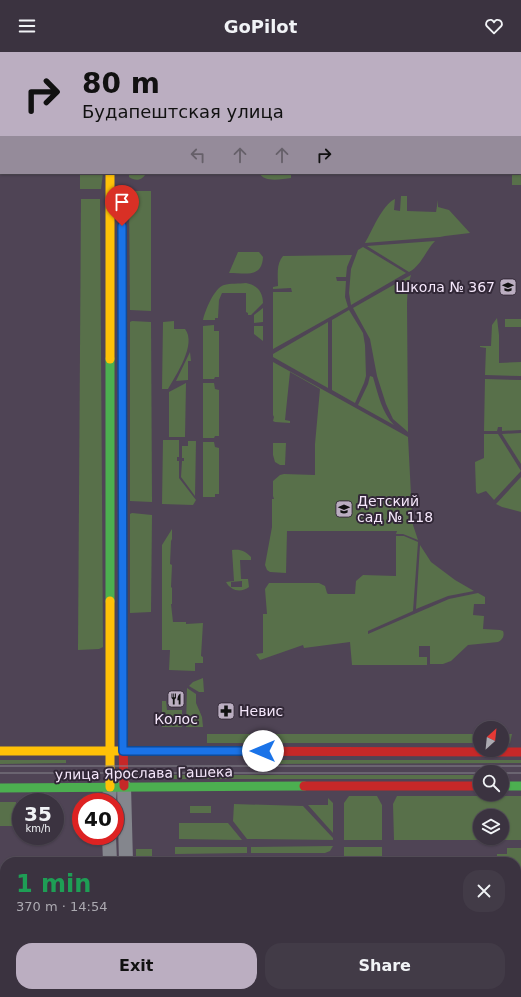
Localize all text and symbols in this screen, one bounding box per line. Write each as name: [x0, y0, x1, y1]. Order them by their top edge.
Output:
icon: menu: [16, 15, 38, 37]
icon: heart: [483, 15, 505, 37]
text: GoPilot: [224, 16, 297, 37]
text: 80 m: [82, 67, 160, 100]
icon: right: [16, 68, 68, 120]
text: Будапештская улица: [82, 101, 284, 122]
icon: left: [187, 144, 209, 166]
icon: ahead: [229, 144, 251, 166]
icon: ahead: [271, 144, 293, 166]
icon: right: [313, 144, 335, 166]
pin: [105, 185, 139, 226]
icon: arrive: [111, 191, 133, 213]
school or university icon: Школа № 367: [498, 277, 518, 297]
place label: Школа № 367: [395, 279, 495, 295]
place label: Детский сад № 118: [357, 493, 433, 525]
school or university icon: Детский сад № 118: [334, 499, 354, 519]
restaurant icon: Колос: [166, 689, 186, 709]
pharmacy icon: Невис: [216, 701, 236, 721]
place label: Невис: [239, 703, 283, 719]
place label: Колос: [154, 711, 198, 727]
north arrow: [473, 721, 509, 757]
map controls: [473, 721, 509, 845]
position arrow: [242, 730, 284, 772]
street label: улица Ярослава Гашека: [55, 763, 233, 783]
button: search: [473, 765, 509, 801]
speed limit sign: 40: [72, 793, 124, 845]
text: 35: [24, 802, 52, 826]
button: layers: [473, 809, 509, 845]
text: km/h: [25, 823, 51, 834]
text: 1 min: [16, 870, 91, 898]
button: close: [463, 870, 505, 912]
text: 370 m · 14:54: [16, 899, 107, 914]
button: Exit: [16, 943, 257, 989]
button: Share: [265, 943, 505, 989]

